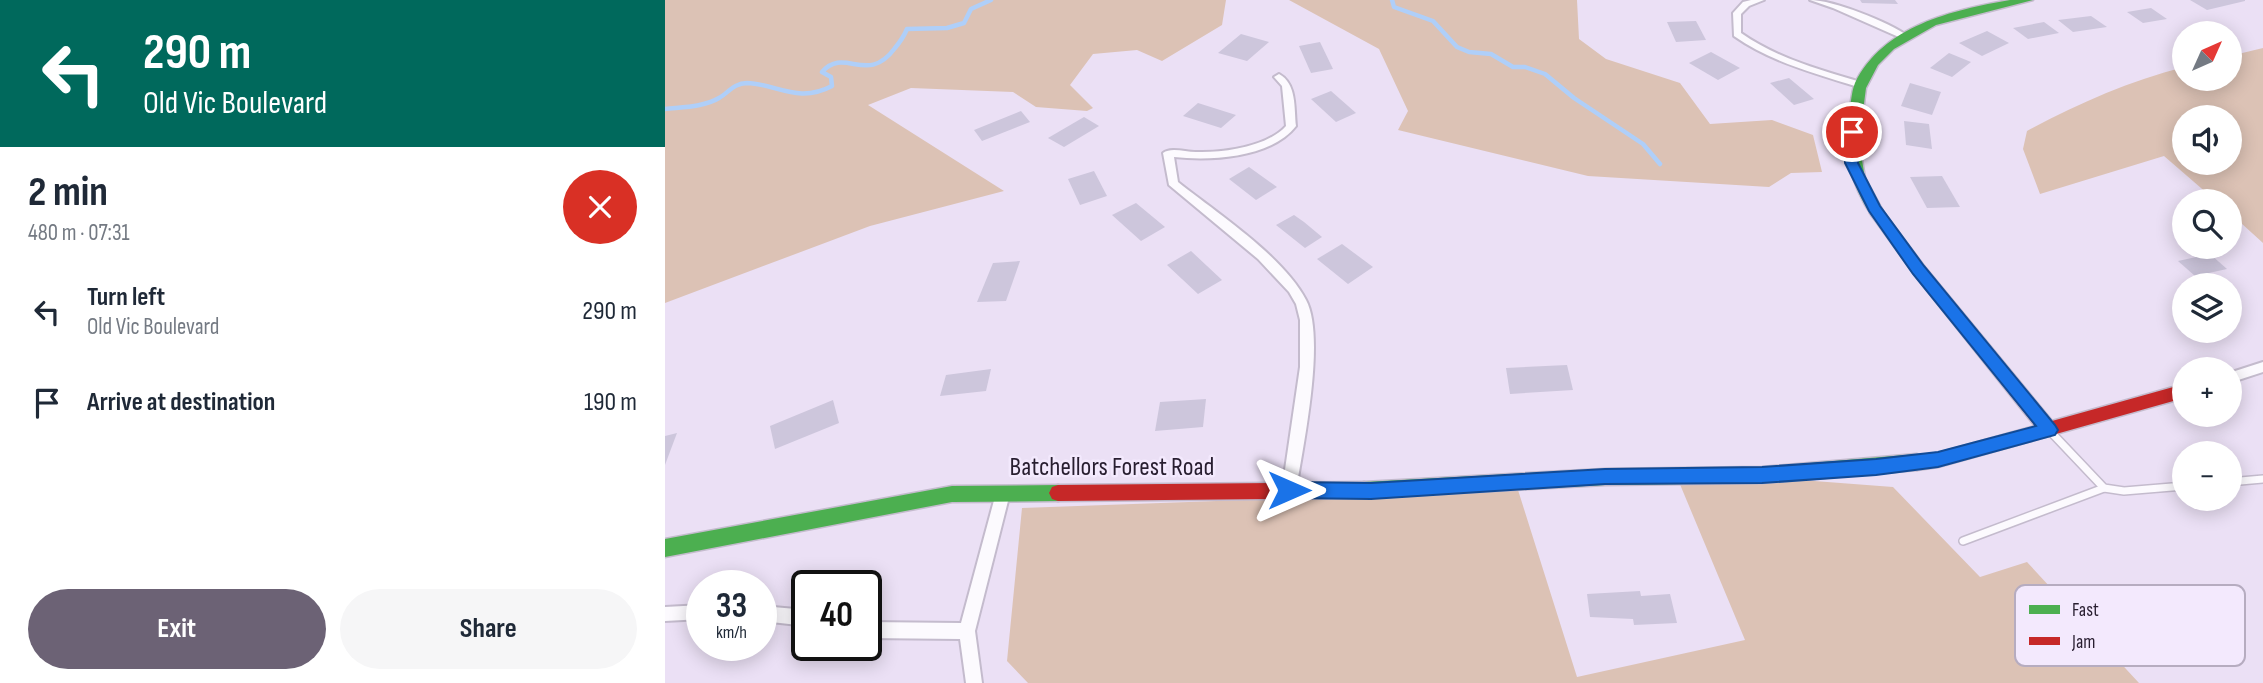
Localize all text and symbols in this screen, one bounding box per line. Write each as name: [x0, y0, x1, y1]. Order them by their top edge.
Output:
north arrow: [2172, 21, 2242, 91]
map controls: [2172, 21, 2242, 511]
text: 290 m: [143, 24, 251, 83]
icon: left: [28, 28, 119, 119]
text: Old Vic Boulevard: [143, 84, 327, 123]
pin: [1822, 102, 1882, 162]
button: sound: [2172, 105, 2242, 175]
icon: arrive: [1833, 113, 1871, 151]
text: 2 min: [28, 167, 108, 218]
button: close: [563, 170, 637, 244]
button: search: [2172, 189, 2242, 259]
text: 480 m · 07:31: [28, 219, 130, 247]
button: layers: [2172, 273, 2242, 343]
text: Turn left: [87, 282, 165, 313]
icon: left: [28, 293, 66, 331]
text: 290 m: [582, 296, 637, 327]
text: Old Vic Boulevard: [87, 313, 219, 341]
button: +: [2172, 357, 2242, 427]
icon: arrive: [28, 384, 66, 422]
text: Arrive at destination: [87, 387, 275, 418]
text: 190 m: [584, 387, 637, 418]
button: −: [2172, 441, 2242, 511]
street label: Batchellors Forest Road: [1010, 452, 1214, 483]
position arrow: [1252, 453, 1326, 527]
speed limit sign: 40: [791, 570, 882, 661]
text: 33: [716, 585, 747, 628]
legend: [2015, 585, 2245, 666]
button: Exit: [28, 589, 326, 669]
button: Share: [340, 589, 637, 669]
text: Fast: [2072, 599, 2099, 622]
text: km/h: [716, 622, 747, 643]
text: Jam: [2071, 631, 2095, 654]

